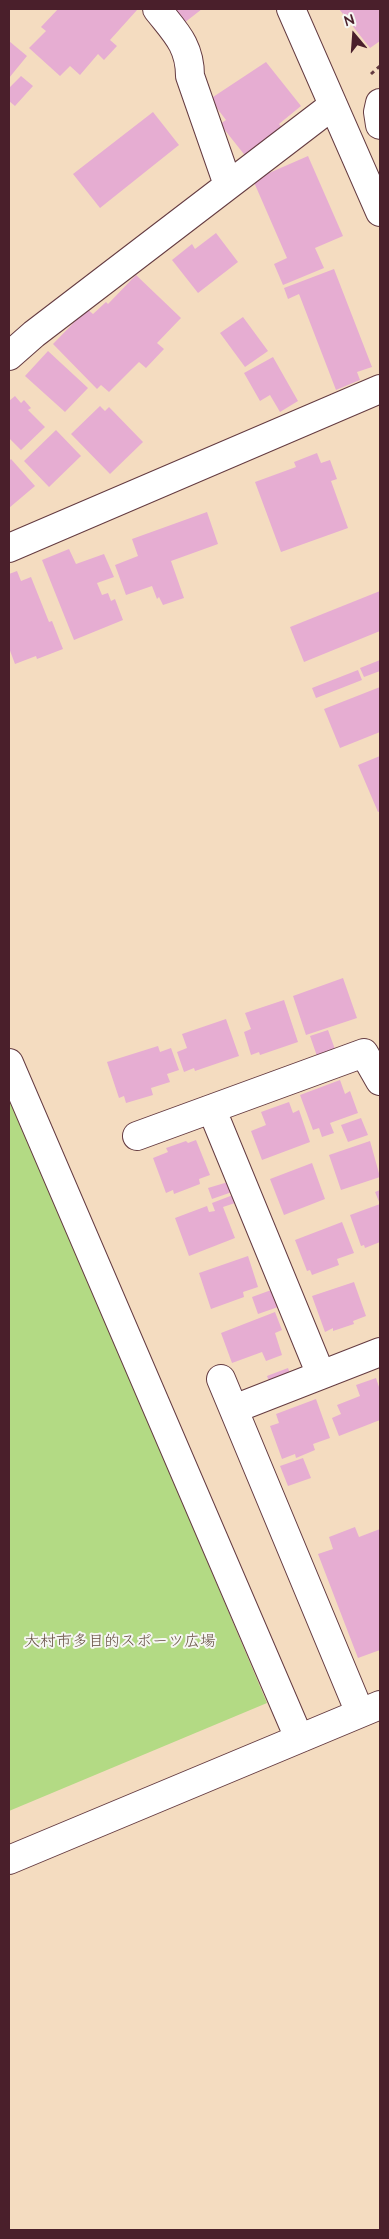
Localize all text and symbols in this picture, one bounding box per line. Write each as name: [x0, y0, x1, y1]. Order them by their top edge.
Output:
north arrow: [329, 10, 379, 60]
text: N: [342, 10, 357, 32]
park label: 大村市多目的スポーツ広場: [24, 1633, 216, 1653]

